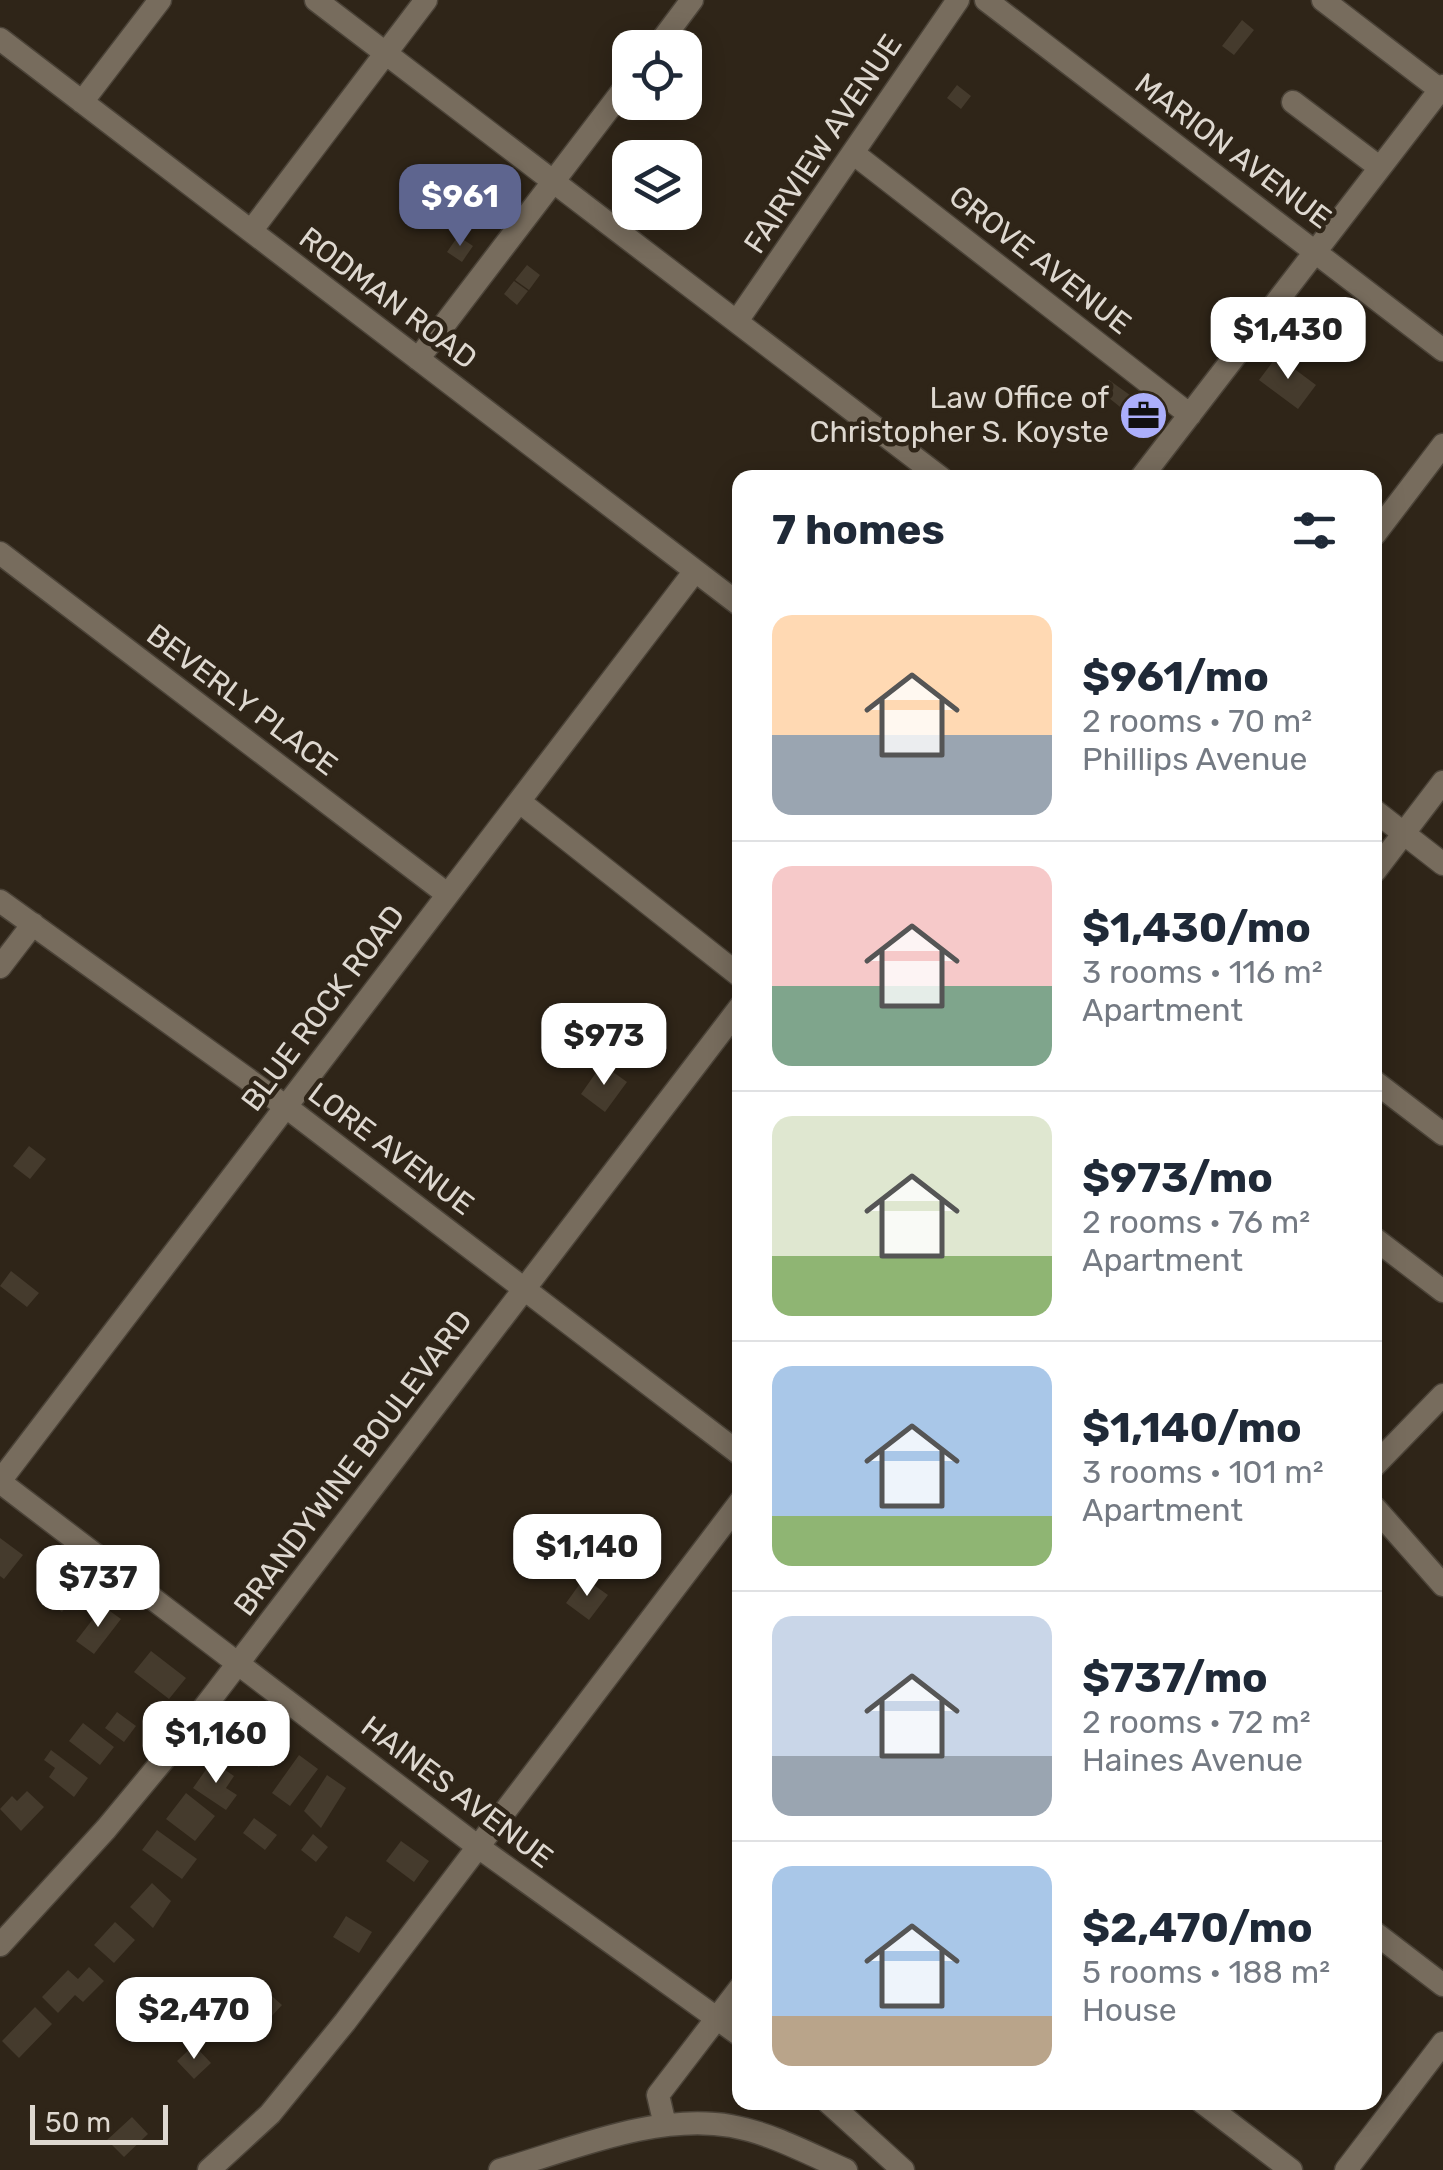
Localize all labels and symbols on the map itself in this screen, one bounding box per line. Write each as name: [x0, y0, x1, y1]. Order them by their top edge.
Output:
street label: FAIRVIEW AVENUE: [736, 28, 910, 260]
street label: MARION AVENUE: [1128, 66, 1338, 236]
pin: $961: [401, 164, 519, 249]
street label: GROVE AVENUE: [942, 178, 1138, 342]
street label: RODMAN ROAD: [292, 220, 484, 376]
pin: $1,430: [1207, 297, 1369, 382]
place label: Law Office of Christopher S. Koyste: [810, 380, 1109, 450]
office icon: Law Office of Christopher S. Koyste: [1118, 389, 1170, 441]
street label: BEVERLY PLACE: [140, 617, 344, 783]
street label: BLUE ROCK ROAD: [234, 898, 412, 1118]
pin: $973: [545, 1003, 663, 1088]
street label: LORE AVENUE: [301, 1075, 481, 1223]
street label: BRANDYWINE BOULEVARD: [226, 1303, 480, 1623]
pin: $1,140: [506, 1514, 668, 1599]
pin: $737: [39, 1545, 157, 1630]
pin: $1,160: [135, 1701, 297, 1786]
street label: HAINES AVENUE: [354, 1708, 560, 1876]
pin: $2,470: [113, 1977, 275, 2062]
scale bar: [30, 2100, 168, 2144]

